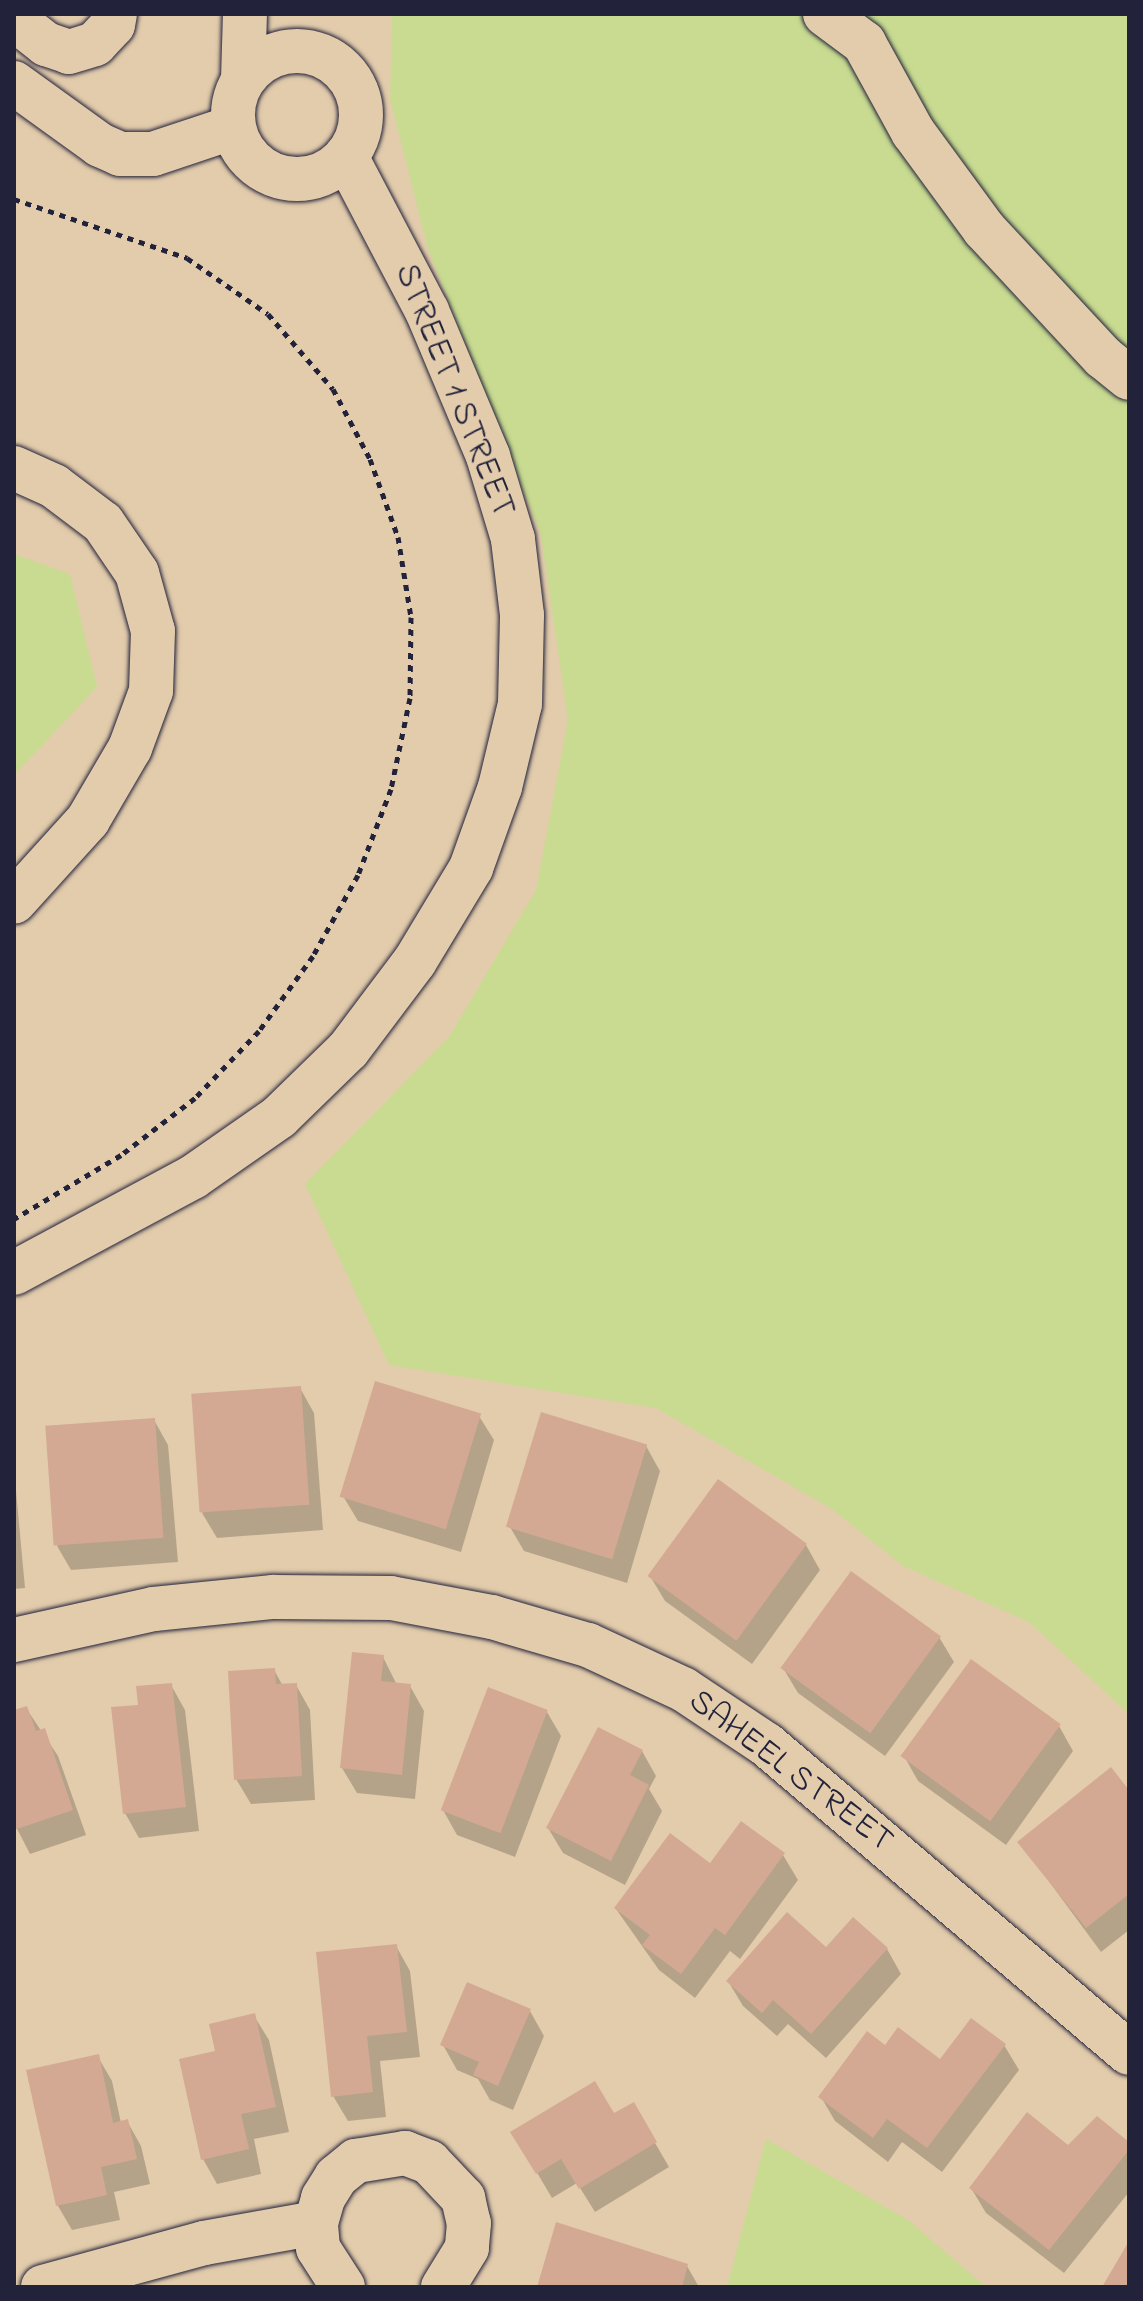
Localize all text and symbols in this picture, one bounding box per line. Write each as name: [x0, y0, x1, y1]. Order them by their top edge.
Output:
street label: STREET 1 STREET: [384, 258, 522, 524]
street label: SAHEEL STREET: [680, 1682, 900, 1862]

